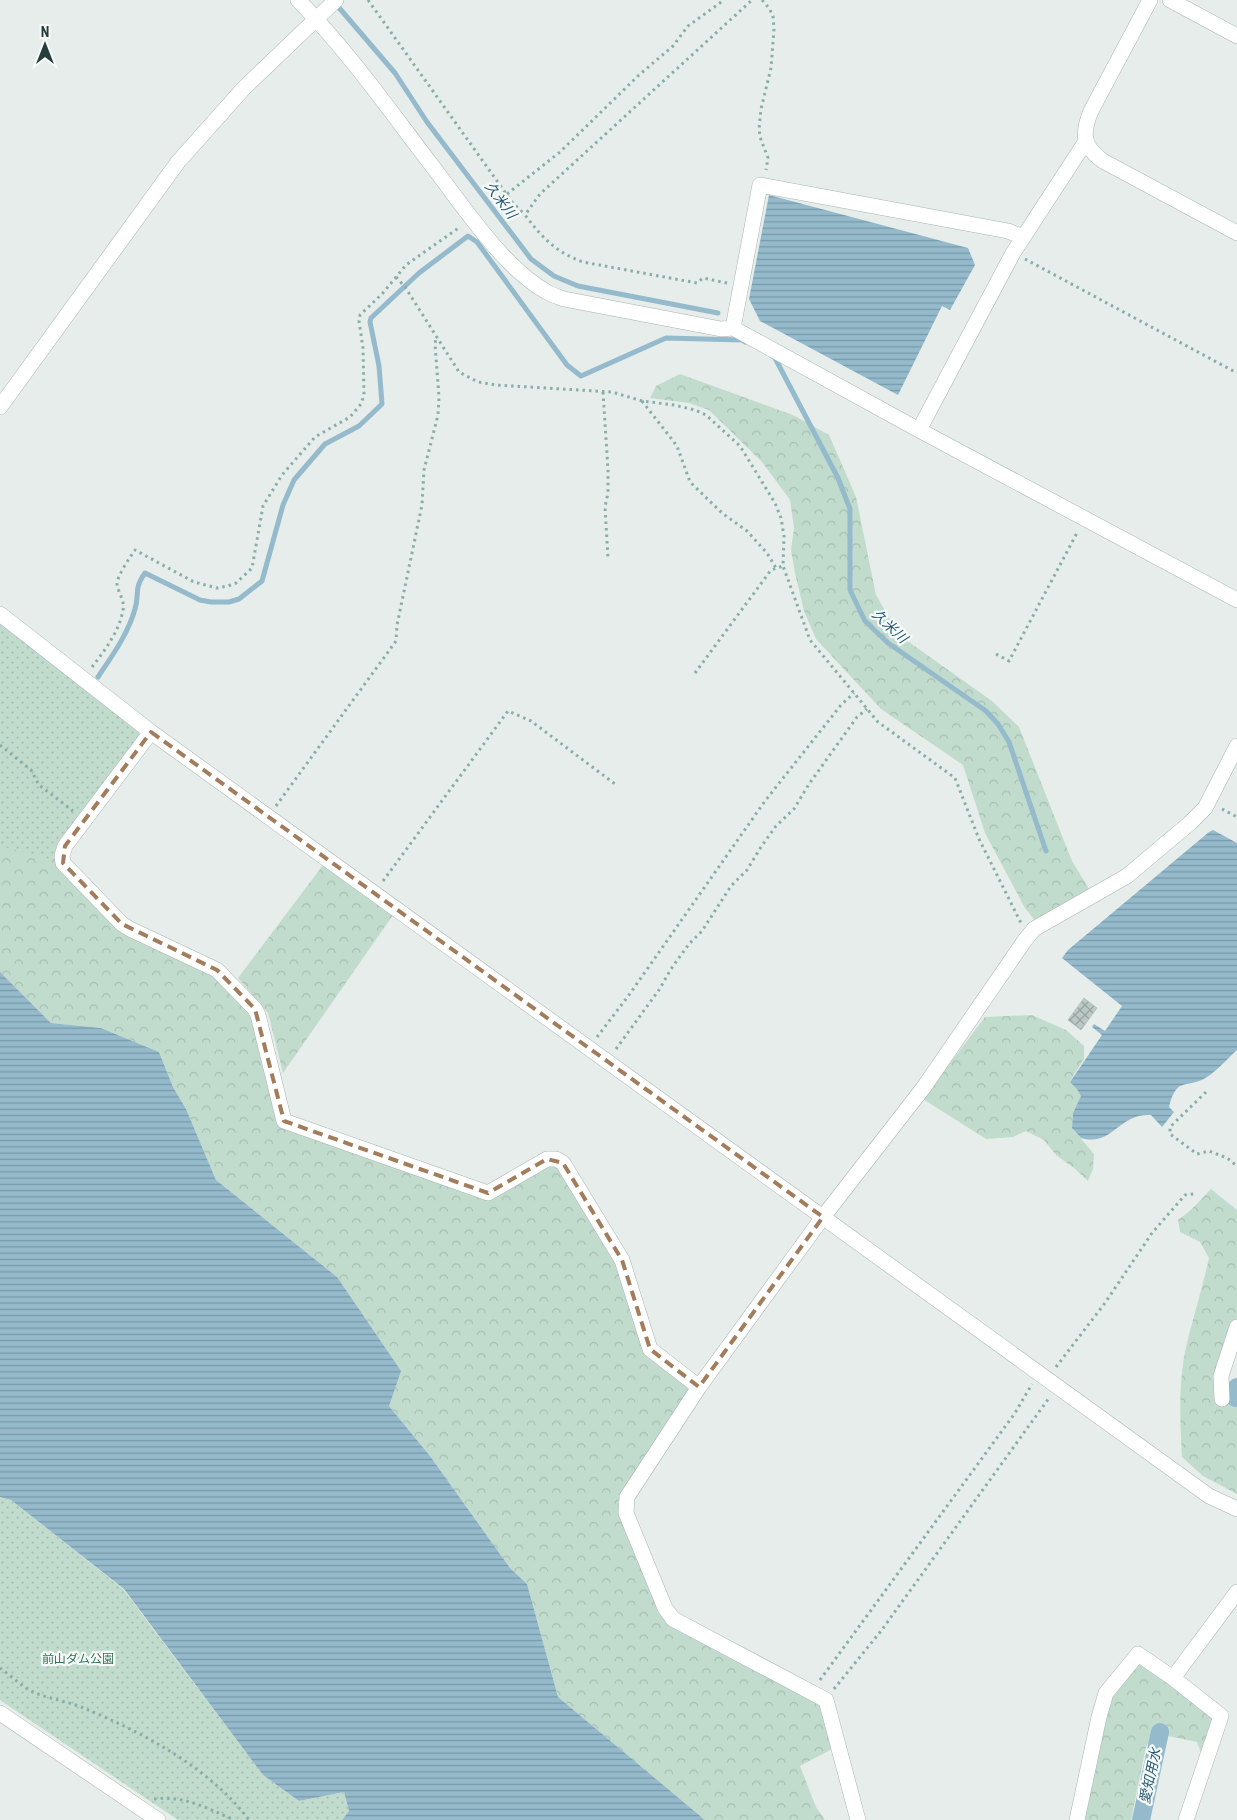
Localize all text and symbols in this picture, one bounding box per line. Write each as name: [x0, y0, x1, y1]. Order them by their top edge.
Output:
north arrow: [20, 20, 70, 70]
text: N: [41, 24, 49, 40]
water label: 久米川: [482, 178, 521, 223]
water label: 久米川: [869, 606, 912, 648]
park label: 前山ダム公園: [42, 1652, 114, 1666]
water label: 愛知用水: [1136, 1745, 1164, 1805]

